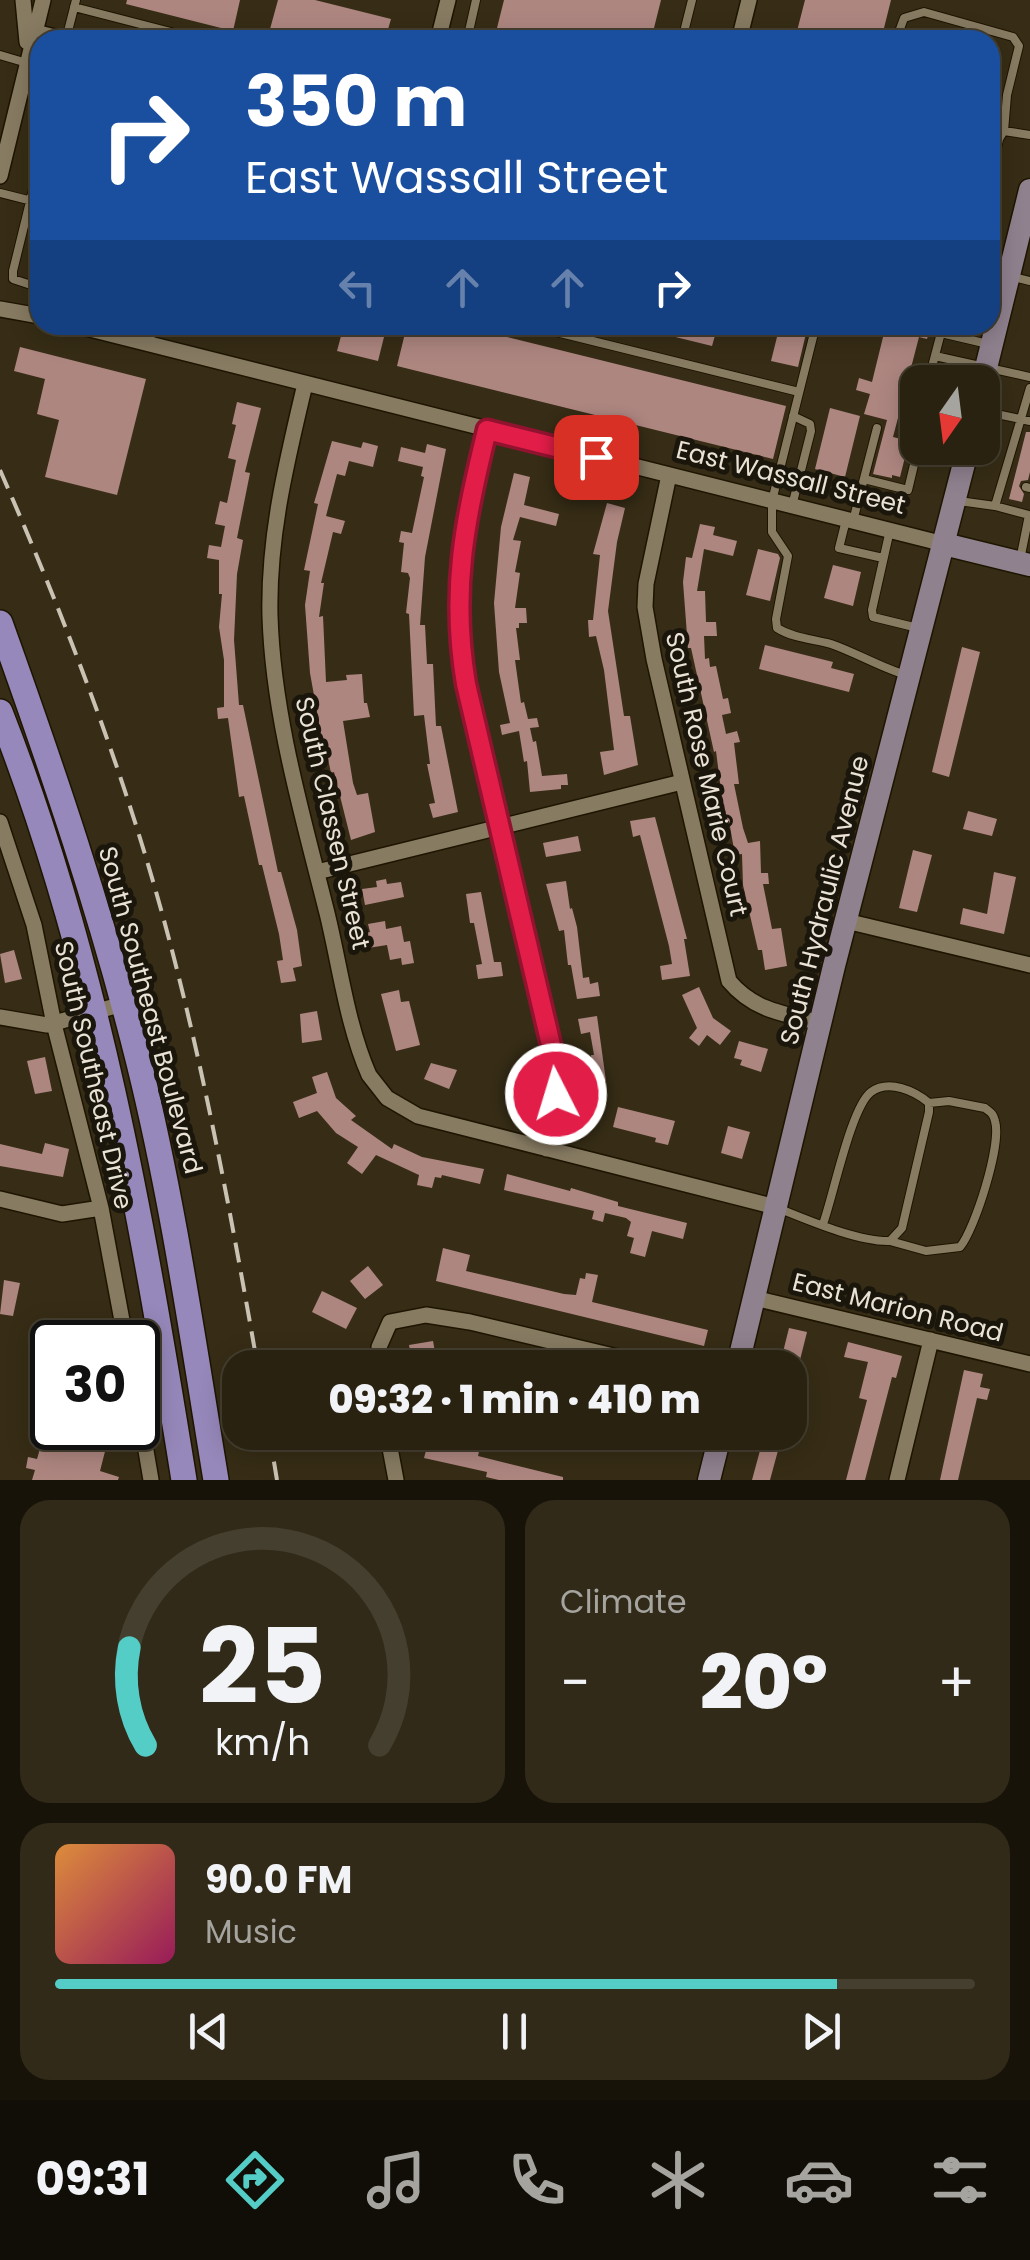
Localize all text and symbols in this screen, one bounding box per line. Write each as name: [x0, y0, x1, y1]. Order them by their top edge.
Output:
text: 350 m: [245, 52, 467, 151]
icon: right: [80, 70, 210, 200]
text: East Wassall Street: [245, 146, 668, 209]
icon: left: [330, 260, 385, 315]
icon: ahead: [435, 260, 490, 315]
icon: ahead: [540, 260, 595, 315]
icon: right: [645, 260, 700, 315]
north arrow: [900, 365, 1000, 465]
map controls: [900, 365, 1000, 465]
pin: [554, 415, 639, 500]
icon: arrive: [569, 430, 624, 485]
street label: East Wassall Street: [673, 432, 909, 523]
street label: South Rose Marie Court: [657, 629, 756, 920]
street label: South Classen Street: [286, 693, 379, 953]
street label: South Hydraulic Avenue: [772, 752, 877, 1048]
street label: South Southeast Boulevard: [90, 843, 211, 1178]
street label: South Southeast Drive: [46, 938, 141, 1213]
position arrow: [504, 1042, 608, 1146]
street label: East Marion Road: [789, 1264, 1007, 1351]
speed limit sign: 30: [30, 1320, 160, 1450]
text: 09:32 · 1 min · 410 m: [329, 1373, 700, 1426]
text: Climate: [560, 1579, 687, 1624]
text: 25: [199, 1594, 326, 1739]
text: 20°: [700, 1630, 828, 1735]
text: −: [560, 1644, 590, 1721]
text: +: [937, 1644, 975, 1721]
text: km/h: [215, 1717, 310, 1768]
text: 90.0 FM: [205, 1853, 352, 1906]
text: Music: [205, 1909, 297, 1954]
icon: previous: [181, 2004, 236, 2059]
icon: pause: [487, 2004, 542, 2059]
icon: next: [794, 2004, 849, 2059]
icon: directions: [220, 2145, 290, 2215]
icon: music: [361, 2145, 431, 2215]
icon: phone: [502, 2145, 572, 2215]
icon: climate: [643, 2145, 713, 2215]
icon: car: [784, 2145, 854, 2215]
icon: filters: [925, 2145, 995, 2215]
text: 09:31: [35, 2148, 149, 2211]

